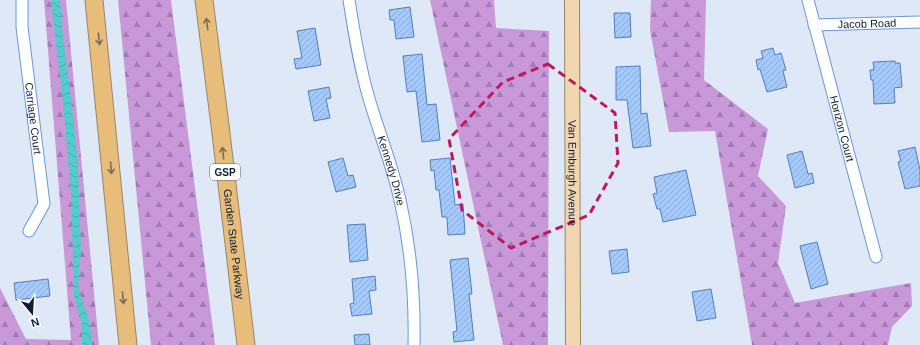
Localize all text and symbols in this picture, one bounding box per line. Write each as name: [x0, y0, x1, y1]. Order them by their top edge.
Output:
street label: Jacob Road: [837, 17, 897, 30]
one-way arrow: [203, 18, 211, 31]
one-way arrow: [95, 32, 102, 45]
street label: Carriage Court: [23, 82, 44, 155]
street label: Horizon Court: [828, 94, 857, 163]
street label: Van Emburgh Avenue: [566, 120, 579, 226]
street label: Kennedy Drive: [375, 134, 407, 207]
one-way arrow: [219, 147, 227, 160]
one-way arrow: [107, 161, 115, 174]
road number: GSP: [210, 164, 240, 180]
street label: Garden State Parkway: [222, 188, 247, 300]
one-way arrow: [119, 291, 127, 304]
north arrow: [12, 293, 52, 333]
text: N: [29, 316, 41, 329]

